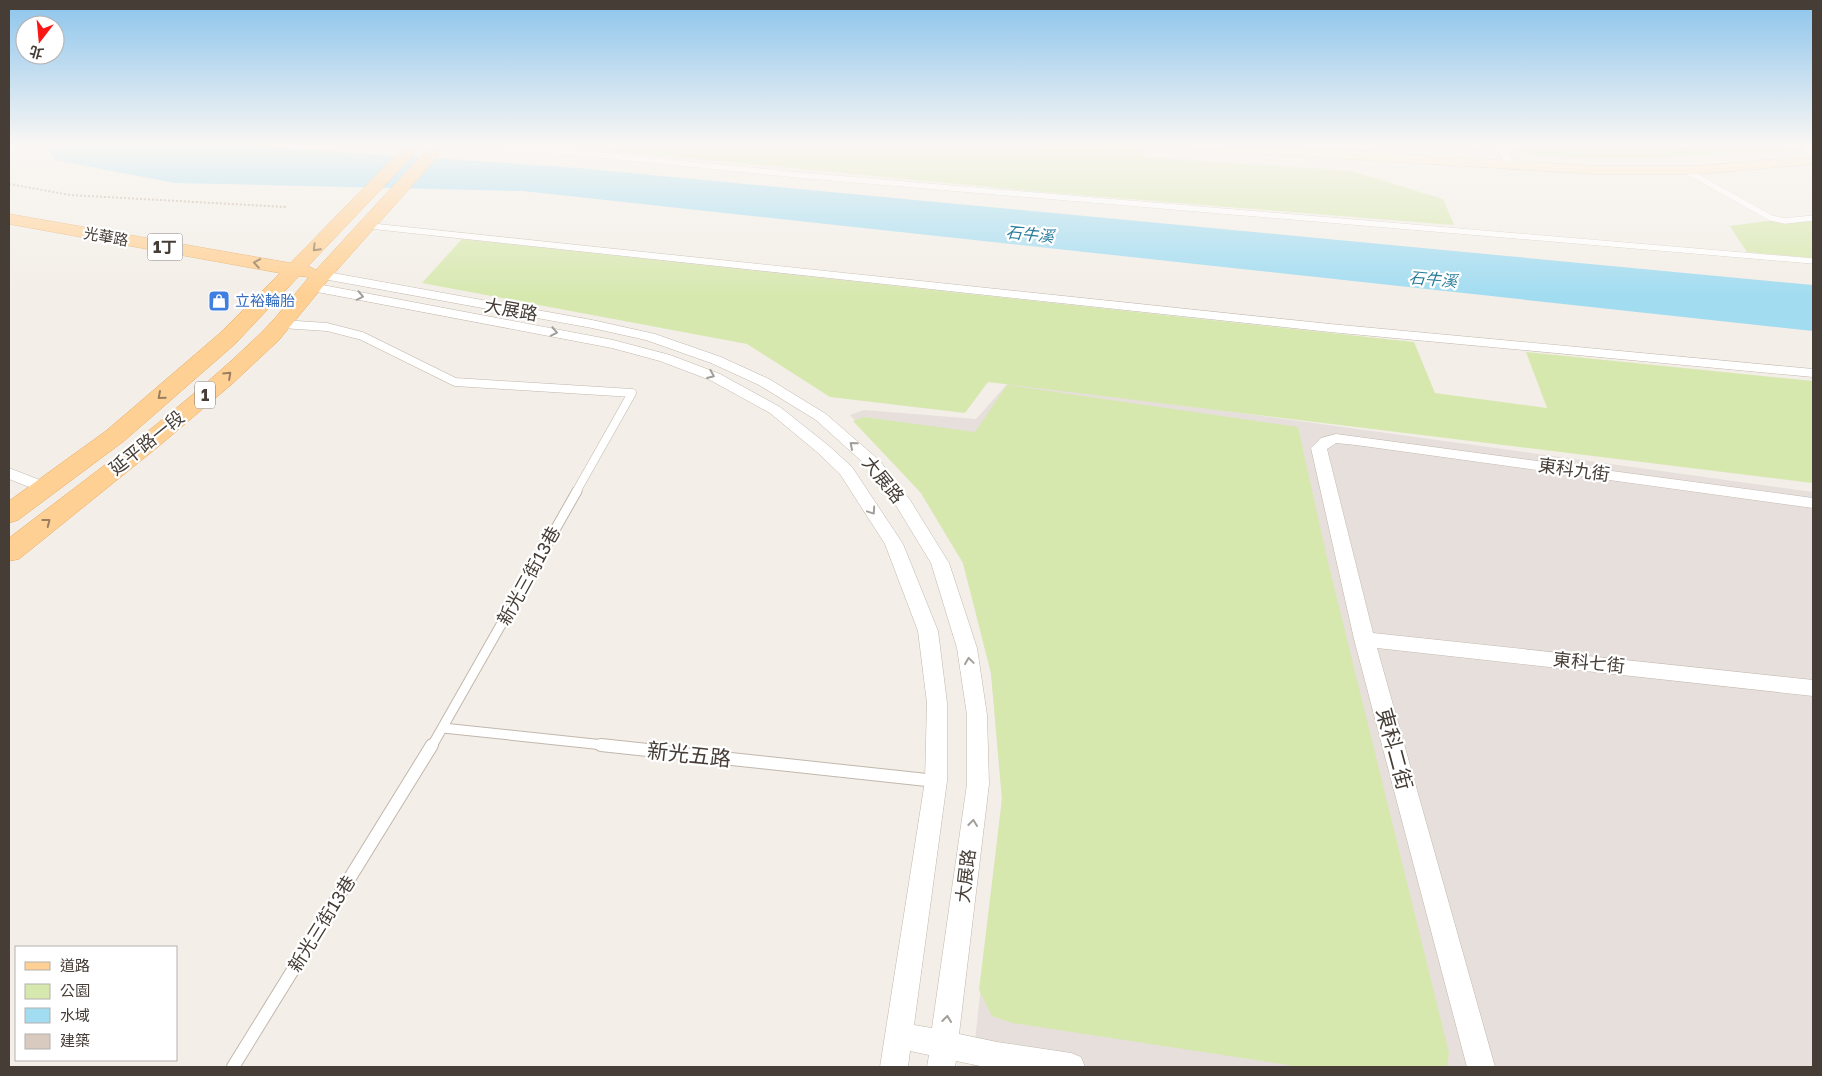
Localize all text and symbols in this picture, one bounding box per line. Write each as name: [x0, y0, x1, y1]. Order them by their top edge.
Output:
north arrow: [15, 15, 65, 65]
text: 北: [27, 43, 45, 63]
water label: 石牛溪: [1005, 222, 1057, 247]
street label: 光華路: [82, 223, 130, 249]
road number: 1丁: [148, 233, 182, 260]
one-way arrow: [313, 242, 322, 251]
one-way arrow: [252, 259, 261, 269]
water label: 石牛溪: [1408, 267, 1460, 291]
shop icon: 立裕輪胎: [207, 289, 231, 313]
place label: 立裕輪胎: [235, 291, 295, 309]
one-way arrow: [356, 291, 365, 301]
street label: 大展路: [483, 293, 540, 325]
one-way arrow: [550, 327, 559, 337]
one-way arrow: [706, 369, 715, 380]
one-way arrow: [222, 372, 231, 381]
road number: 1: [195, 382, 215, 408]
one-way arrow: [157, 391, 166, 400]
street label: 延平路一段: [104, 405, 188, 479]
one-way arrow: [850, 442, 859, 451]
street label: 大展路: [858, 451, 909, 507]
street label: 東科九街: [1537, 453, 1611, 485]
one-way arrow: [866, 506, 875, 515]
one-way arrow: [41, 519, 50, 527]
street label: 新光三街13巷: [492, 522, 564, 629]
street label: 東科七街: [1552, 647, 1626, 677]
one-way arrow: [965, 657, 975, 666]
street label: 東科二街: [1372, 705, 1418, 793]
street label: 新光五路: [646, 737, 732, 771]
one-way arrow: [967, 819, 978, 827]
street label: 大展路: [951, 848, 979, 904]
street label: 新光三街13巷: [283, 871, 359, 976]
legend: [15, 946, 178, 1061]
text: 道路: [60, 956, 90, 974]
text: 公園: [60, 981, 90, 999]
text: 水域: [60, 1006, 90, 1024]
one-way arrow: [942, 1015, 952, 1023]
text: 建築: [60, 1031, 90, 1049]

